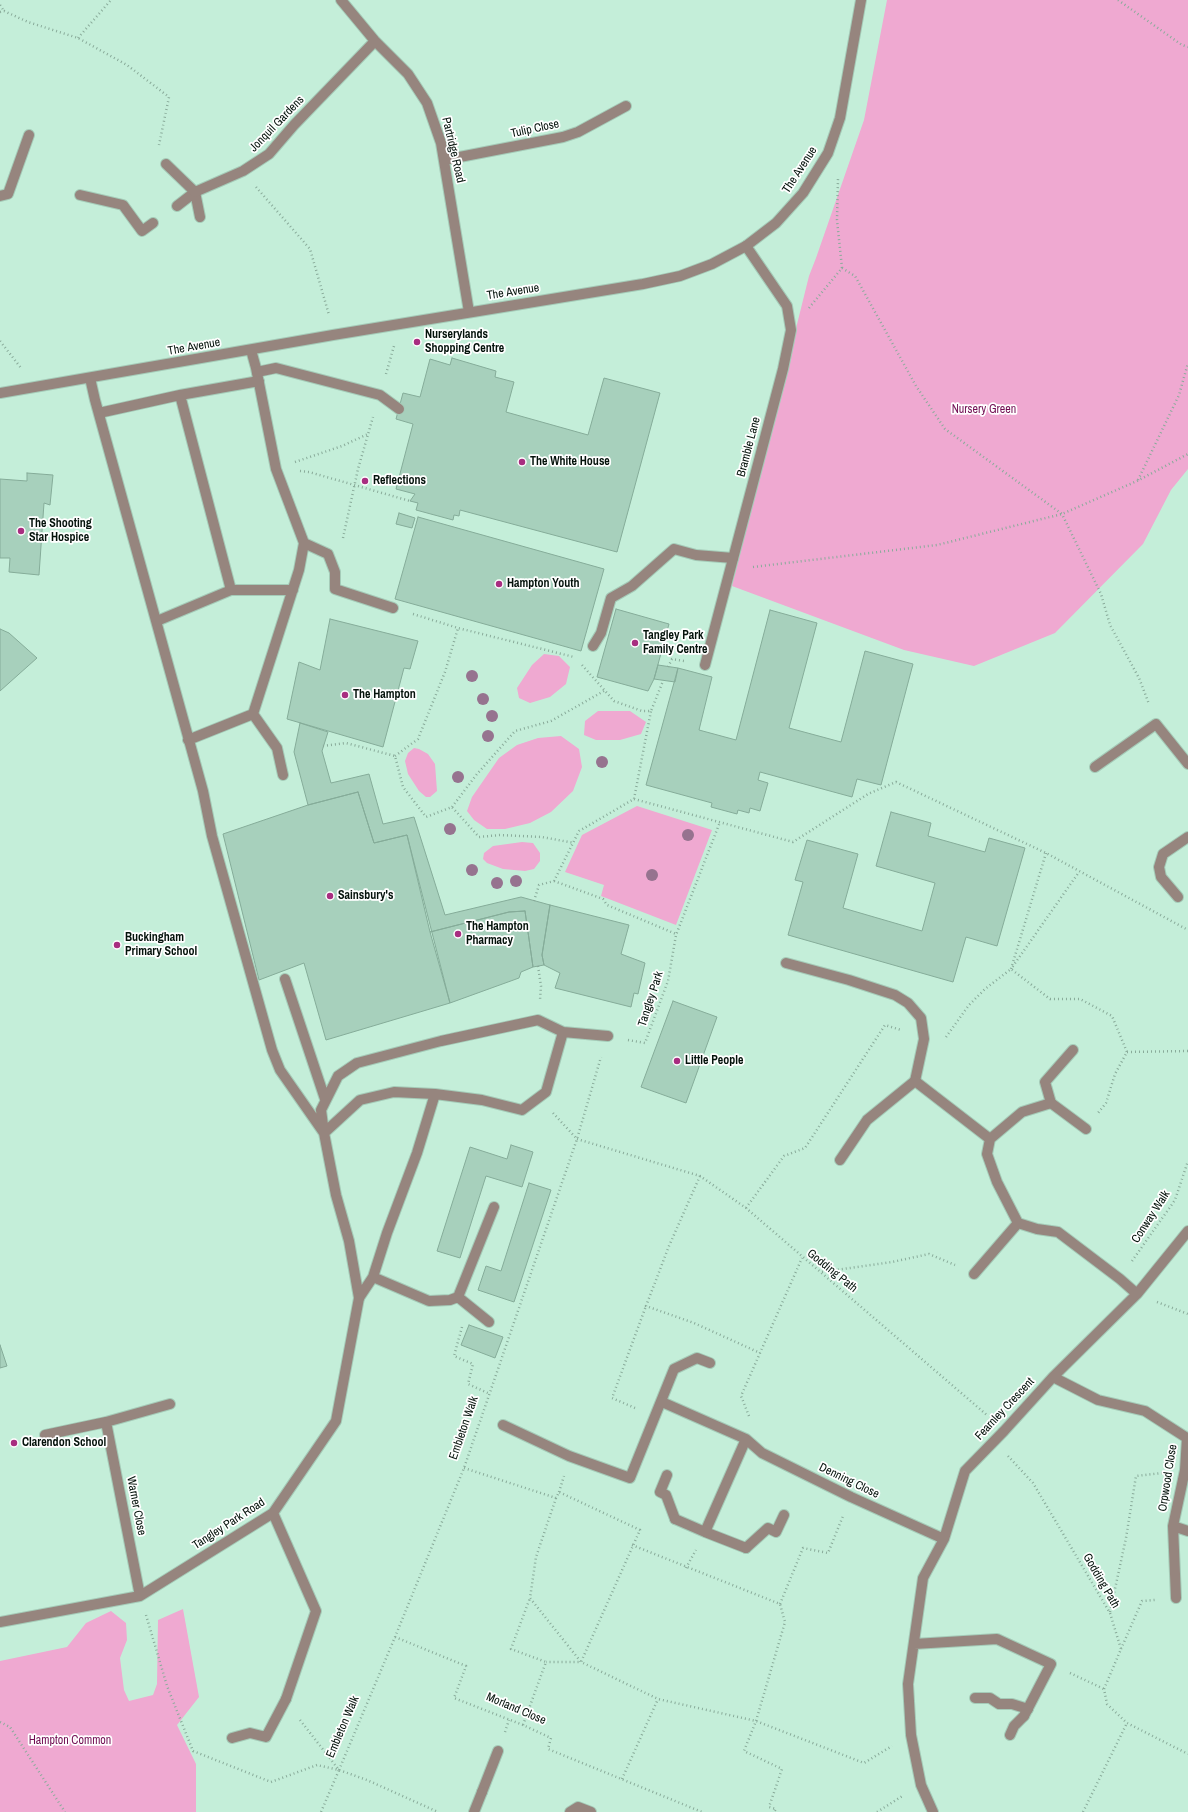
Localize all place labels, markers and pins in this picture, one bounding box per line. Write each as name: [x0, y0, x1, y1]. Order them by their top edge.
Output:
place label: Nurserylands Shopping Centre: [425, 328, 504, 356]
marker: Nurserylands Shopping Centre: [412, 337, 422, 347]
place label: The White House: [530, 455, 610, 469]
marker: The White House: [517, 457, 527, 467]
place label: Reflections: [373, 474, 426, 488]
marker: Reflections: [360, 476, 370, 486]
place label: The Shooting Star Hospice: [29, 517, 92, 545]
marker: The Shooting Star Hospice: [16, 526, 26, 536]
place label: Hampton Youth: [507, 577, 580, 591]
marker: Hampton Youth: [494, 579, 504, 589]
place label: Tangley Park Family Centre: [643, 629, 708, 657]
marker: Tangley Park Family Centre: [630, 638, 640, 648]
place label: The Hampton: [353, 688, 416, 702]
marker: The Hampton: [340, 690, 350, 700]
place label: Sainsbury's: [338, 889, 393, 903]
marker: Sainsbury's: [325, 891, 335, 901]
place label: The Hampton Pharmacy: [466, 920, 529, 948]
marker: The Hampton Pharmacy: [453, 929, 463, 939]
place label: Buckingham Primary School: [125, 931, 197, 959]
marker: Buckingham Primary School: [112, 940, 122, 950]
place label: Little People: [685, 1054, 744, 1068]
marker: Little People: [672, 1056, 682, 1066]
place label: Clarendon School: [22, 1436, 106, 1450]
marker: Clarendon School: [9, 1438, 19, 1448]

